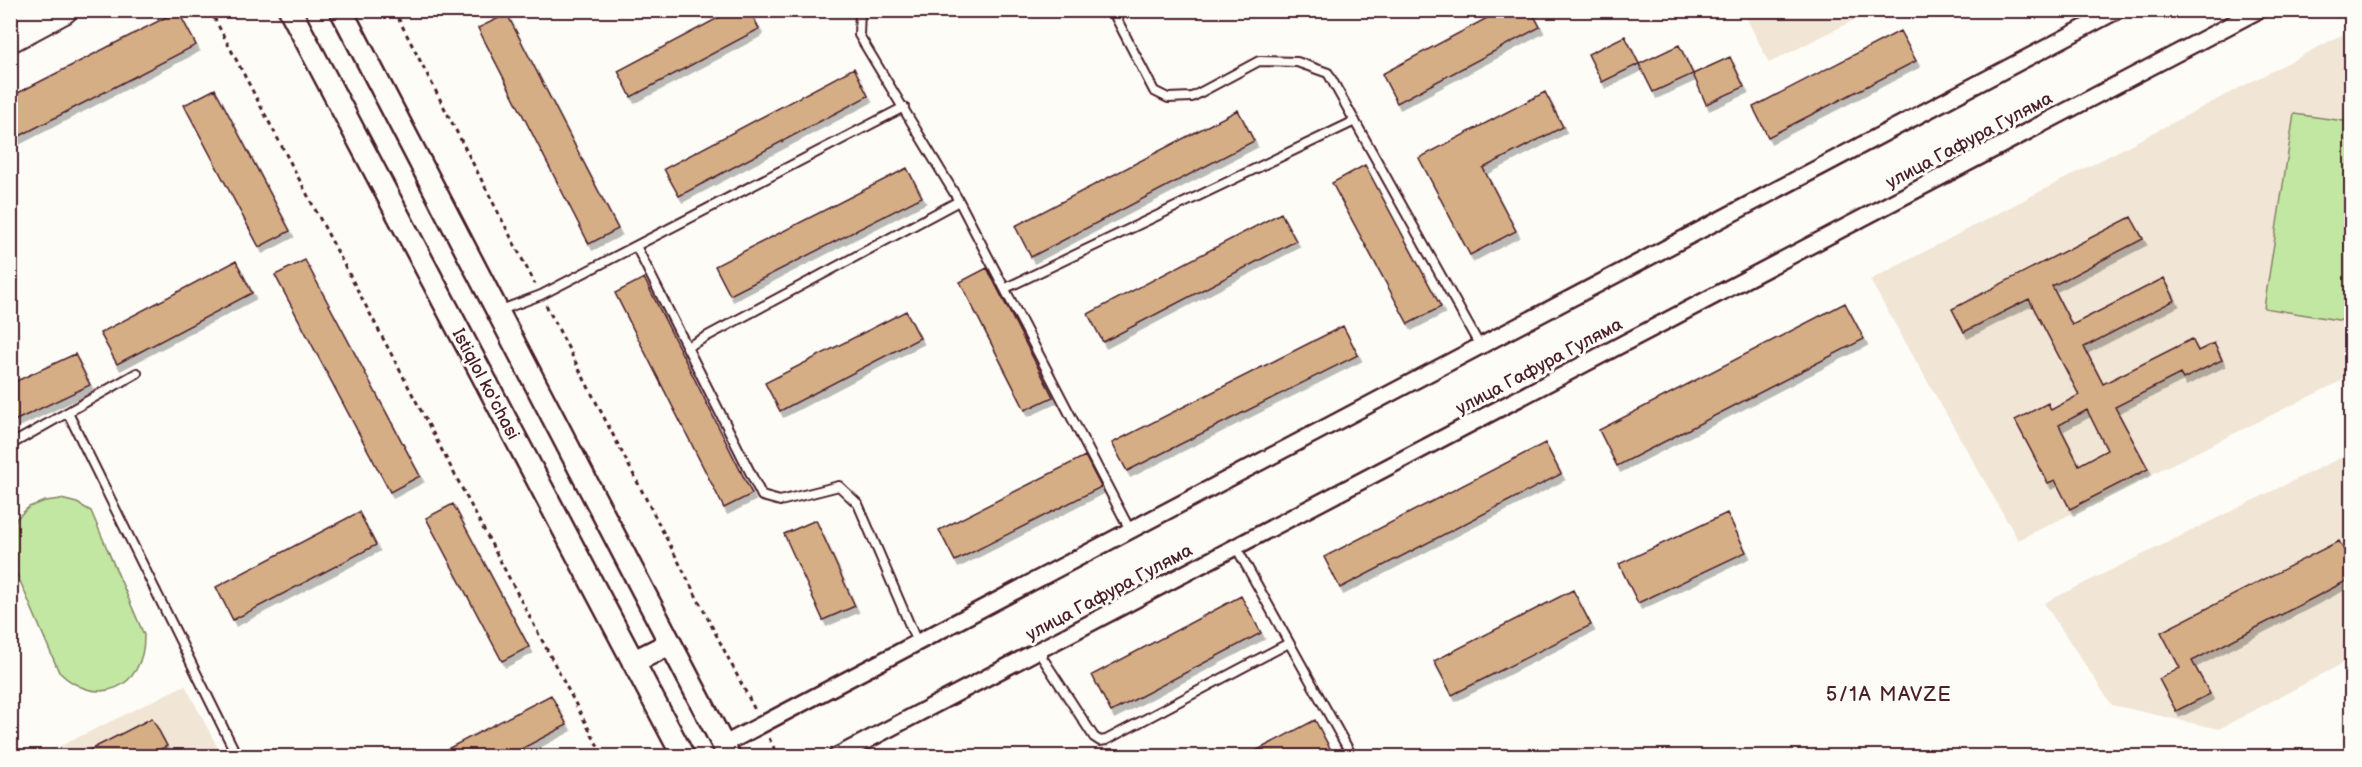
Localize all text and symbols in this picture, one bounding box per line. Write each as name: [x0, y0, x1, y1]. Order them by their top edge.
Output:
street label: улица Гафура Гуляма: [1883, 88, 2056, 193]
street label: улица Гафура Гуляма: [1453, 314, 1626, 419]
street label: Istiqlol ko'chasi: [447, 325, 524, 443]
street label: улица Гафура Гуляма: [1023, 540, 1196, 645]
district label: 5/1A MAVZE: [1826, 683, 1952, 707]

